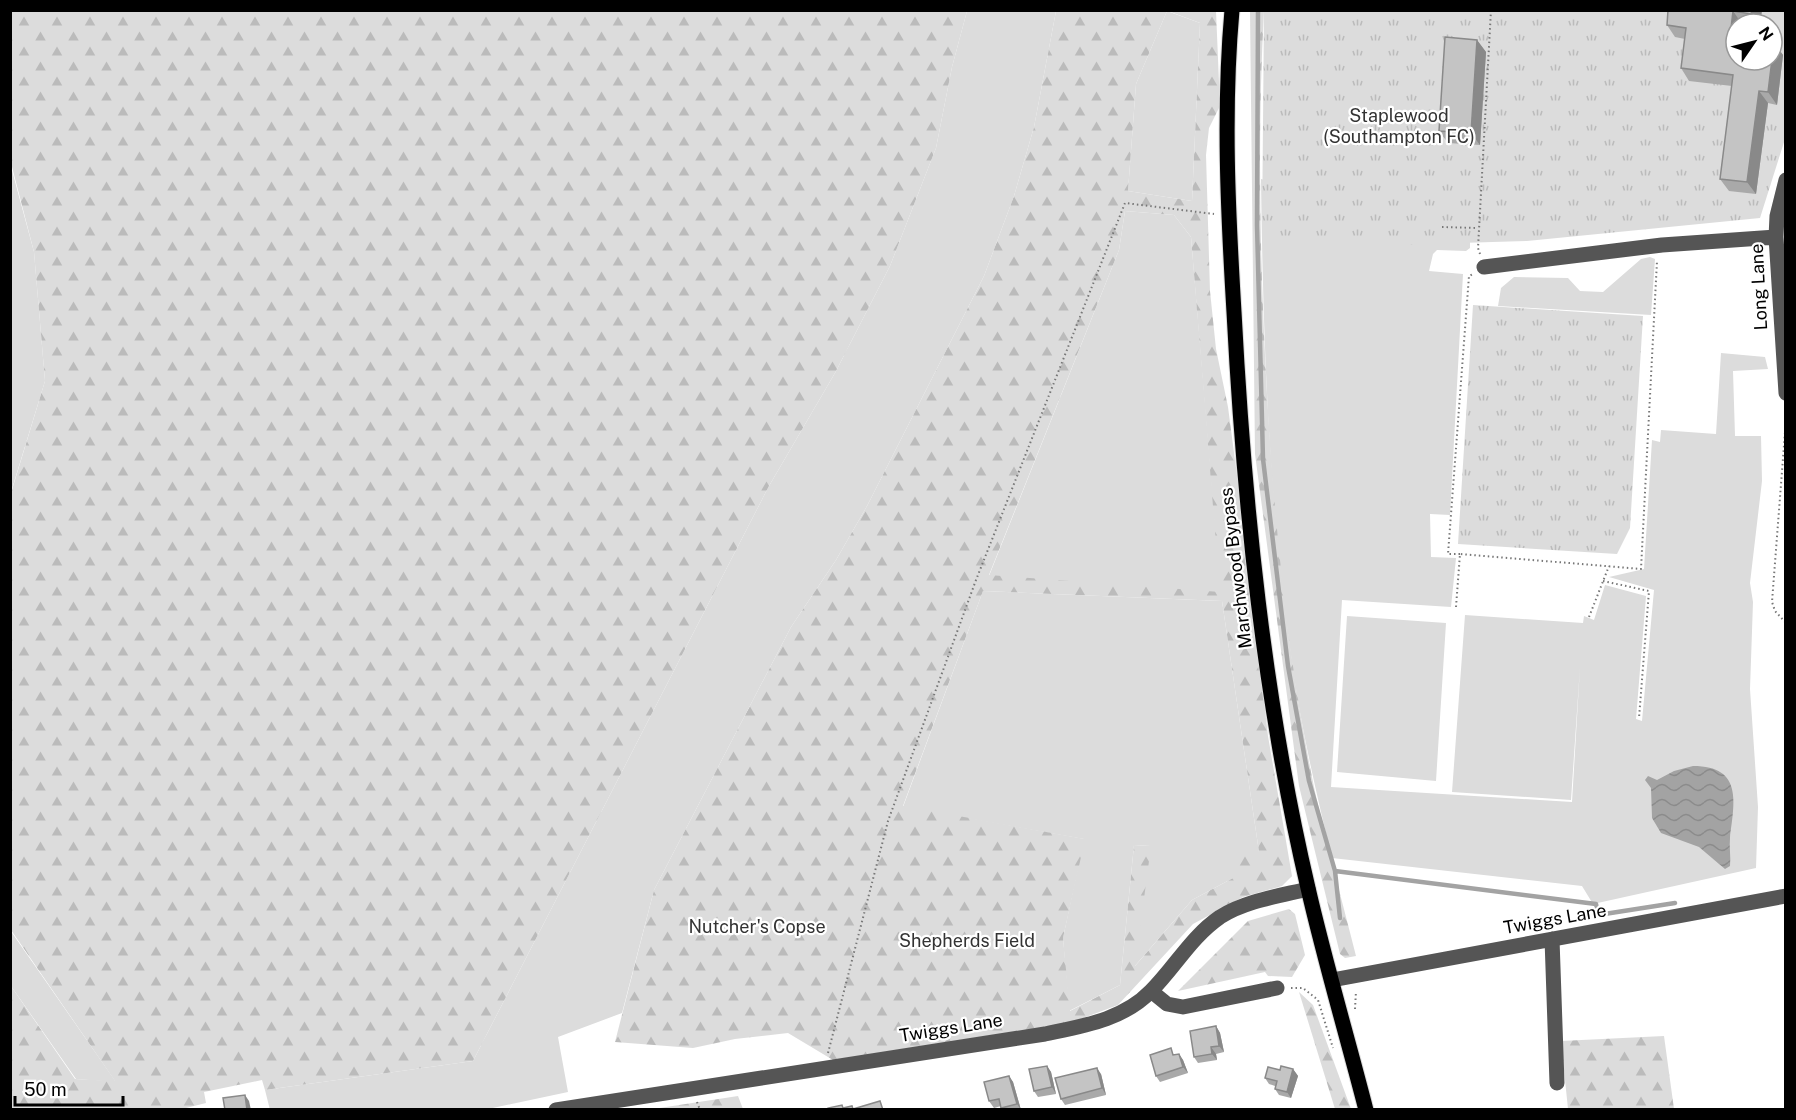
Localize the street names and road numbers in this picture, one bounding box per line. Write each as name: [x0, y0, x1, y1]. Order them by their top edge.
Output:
street label: Long Lane: [1746, 243, 1771, 331]
street label: Marchwood Bypass: [1215, 486, 1256, 650]
street label: Twiggs Lane: [1502, 899, 1608, 938]
street label: Twiggs Lane: [898, 1009, 1004, 1046]

